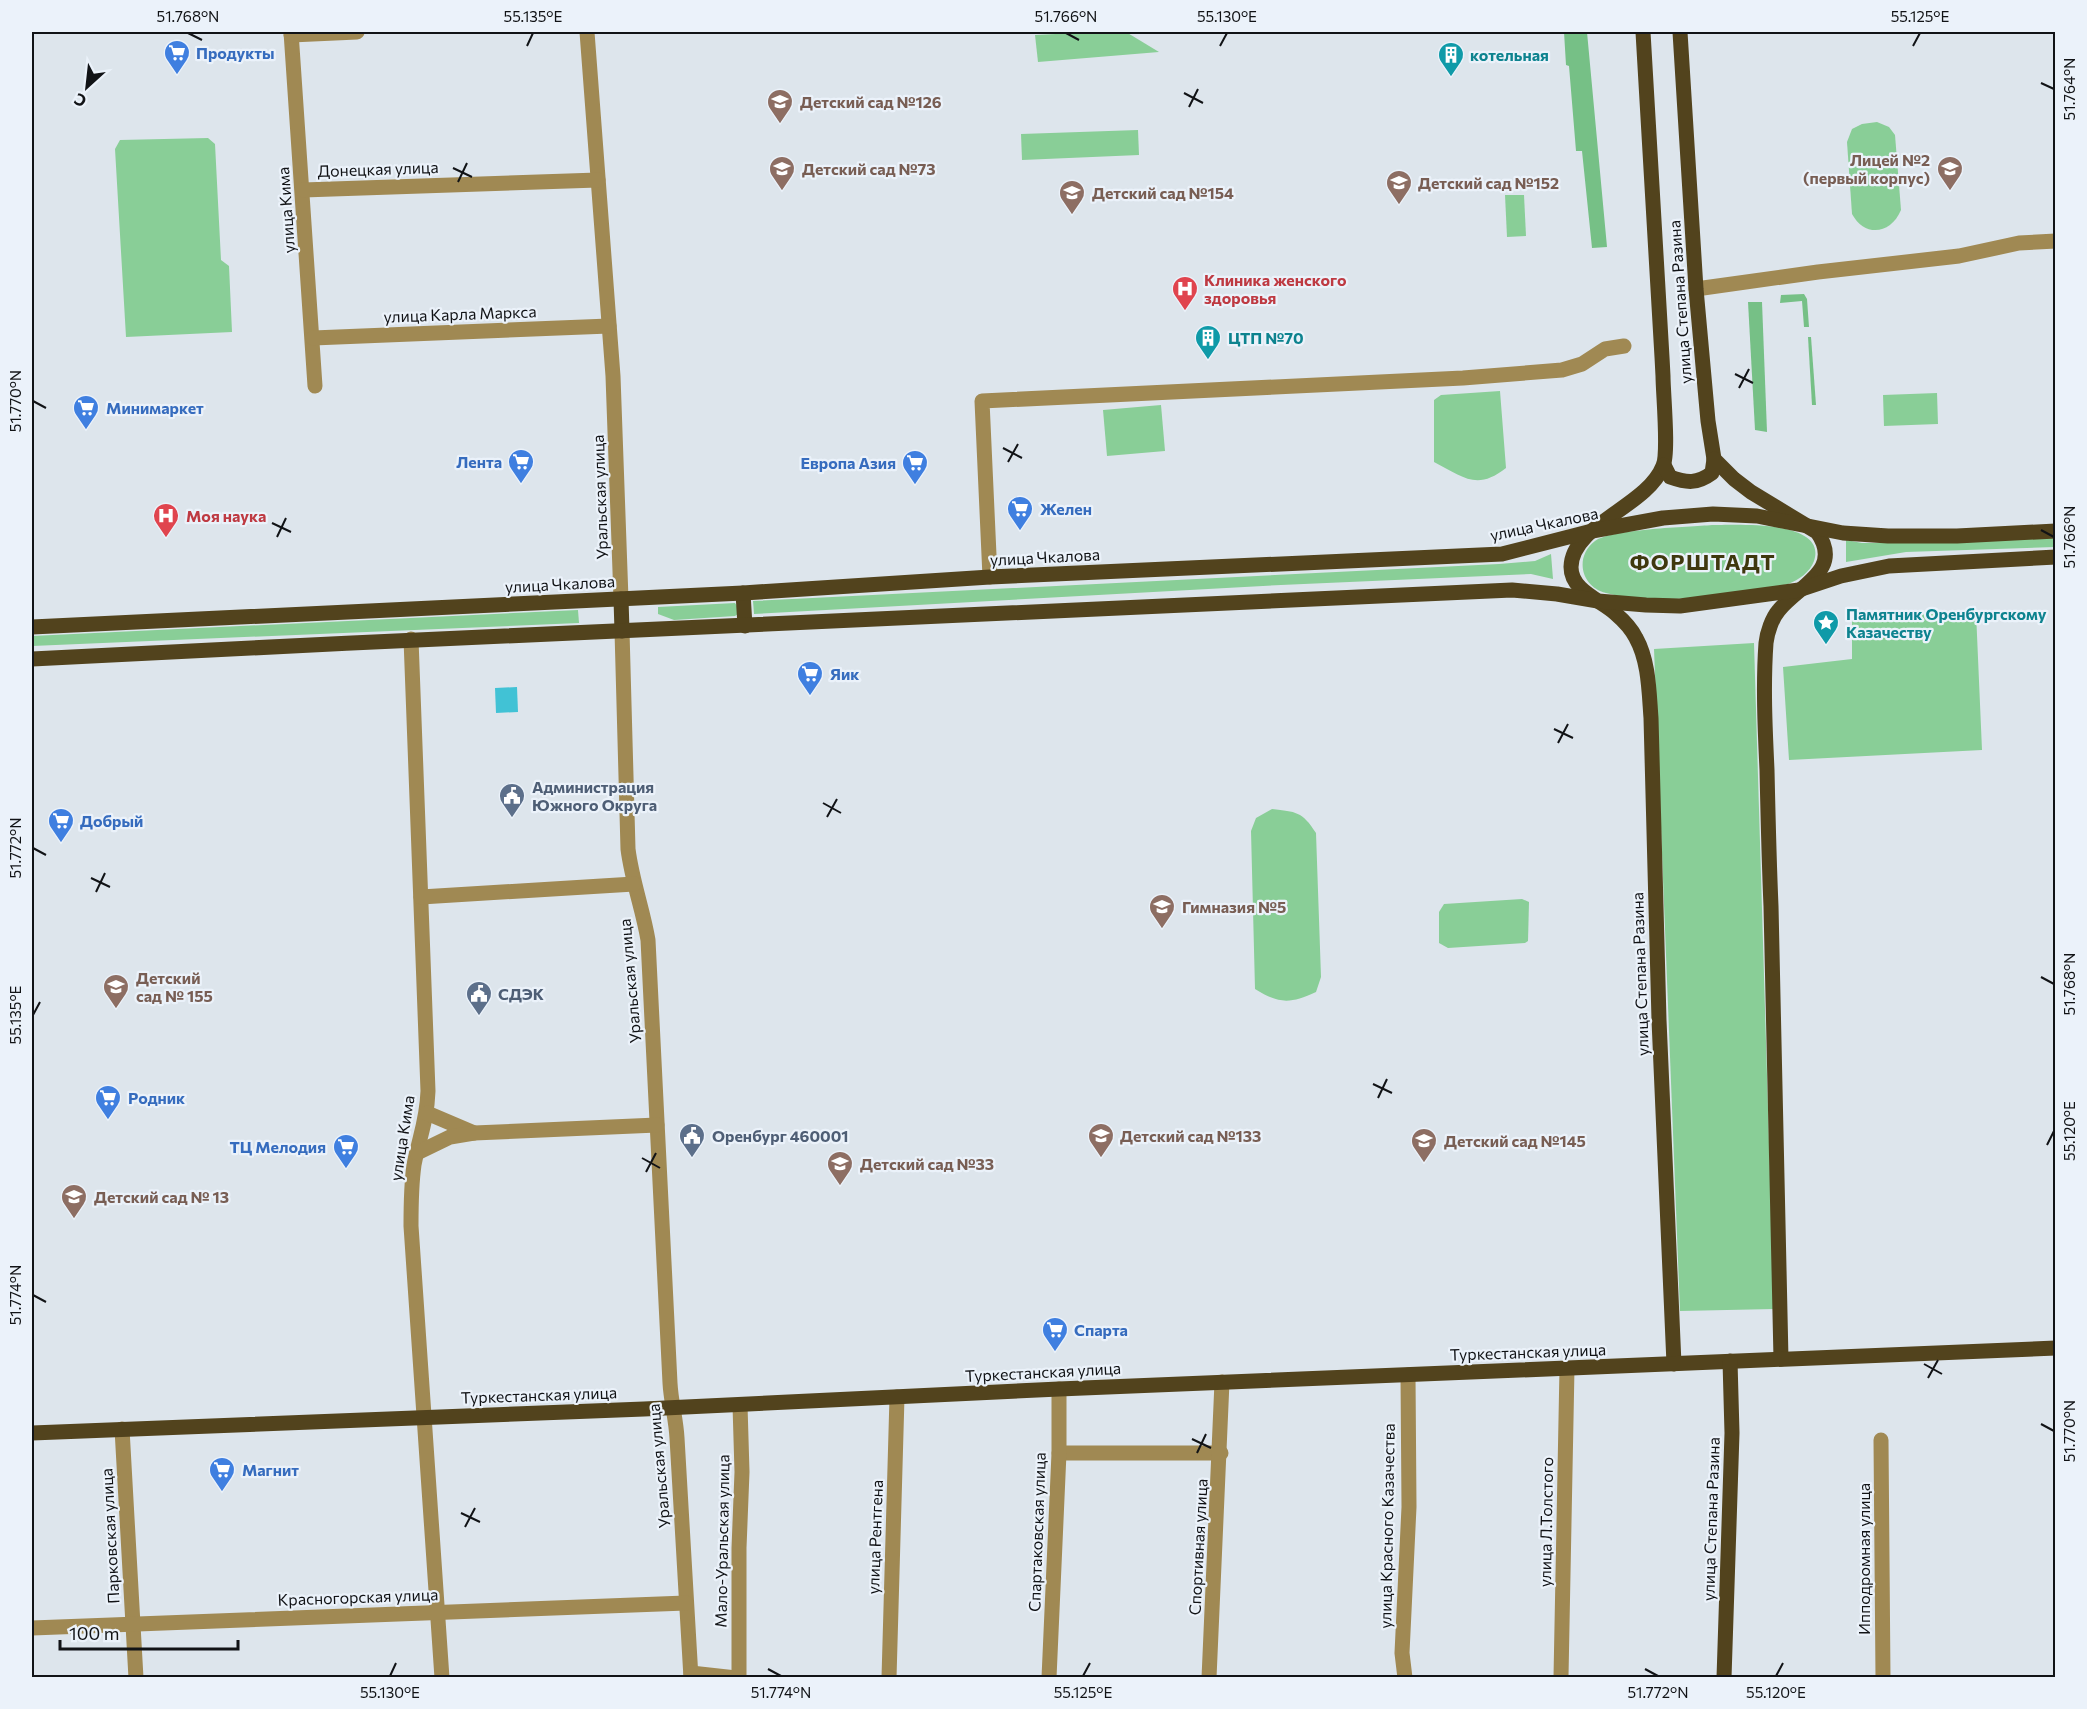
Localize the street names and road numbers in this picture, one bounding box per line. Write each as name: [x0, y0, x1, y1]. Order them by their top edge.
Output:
street label: Донецкая улица: [317, 157, 439, 180]
street label: улица Кима: [273, 166, 298, 254]
street label: улица Степана Разина: [1664, 220, 1695, 384]
street label: улица Карла Маркса: [383, 301, 537, 326]
street label: Уральская улица: [588, 434, 611, 560]
street label: улица Чкалова: [1488, 503, 1600, 544]
street label: улица Чкалова: [990, 544, 1100, 569]
street label: улица Чкалова: [505, 571, 615, 596]
street label: улица Степана Разина: [1627, 892, 1652, 1056]
street label: Уральская улица: [615, 918, 644, 1044]
street label: улица Кима: [385, 1094, 418, 1182]
street label: Туркестанская улица: [1450, 1339, 1606, 1364]
street label: Туркестанская улица: [964, 1358, 1122, 1385]
street label: Туркестанская улица: [461, 1382, 617, 1407]
street label: Уральская улица: [644, 1403, 673, 1529]
street label: улица Красного Казачества: [1375, 1423, 1398, 1629]
street label: улица Степана Разина: [1698, 1437, 1723, 1601]
street label: Спартаковская улица: [1024, 1452, 1049, 1612]
street label: Мало-Уральская улица: [710, 1454, 733, 1628]
street label: улица Л.Толстого: [1535, 1457, 1556, 1587]
street label: Парковская улица: [96, 1468, 123, 1604]
street label: Спортивная улица: [1184, 1478, 1211, 1616]
street label: улица Рентгена: [863, 1479, 886, 1594]
street label: Ипподромная улица: [1854, 1483, 1873, 1635]
street label: Красногорская улица: [277, 1584, 439, 1609]

